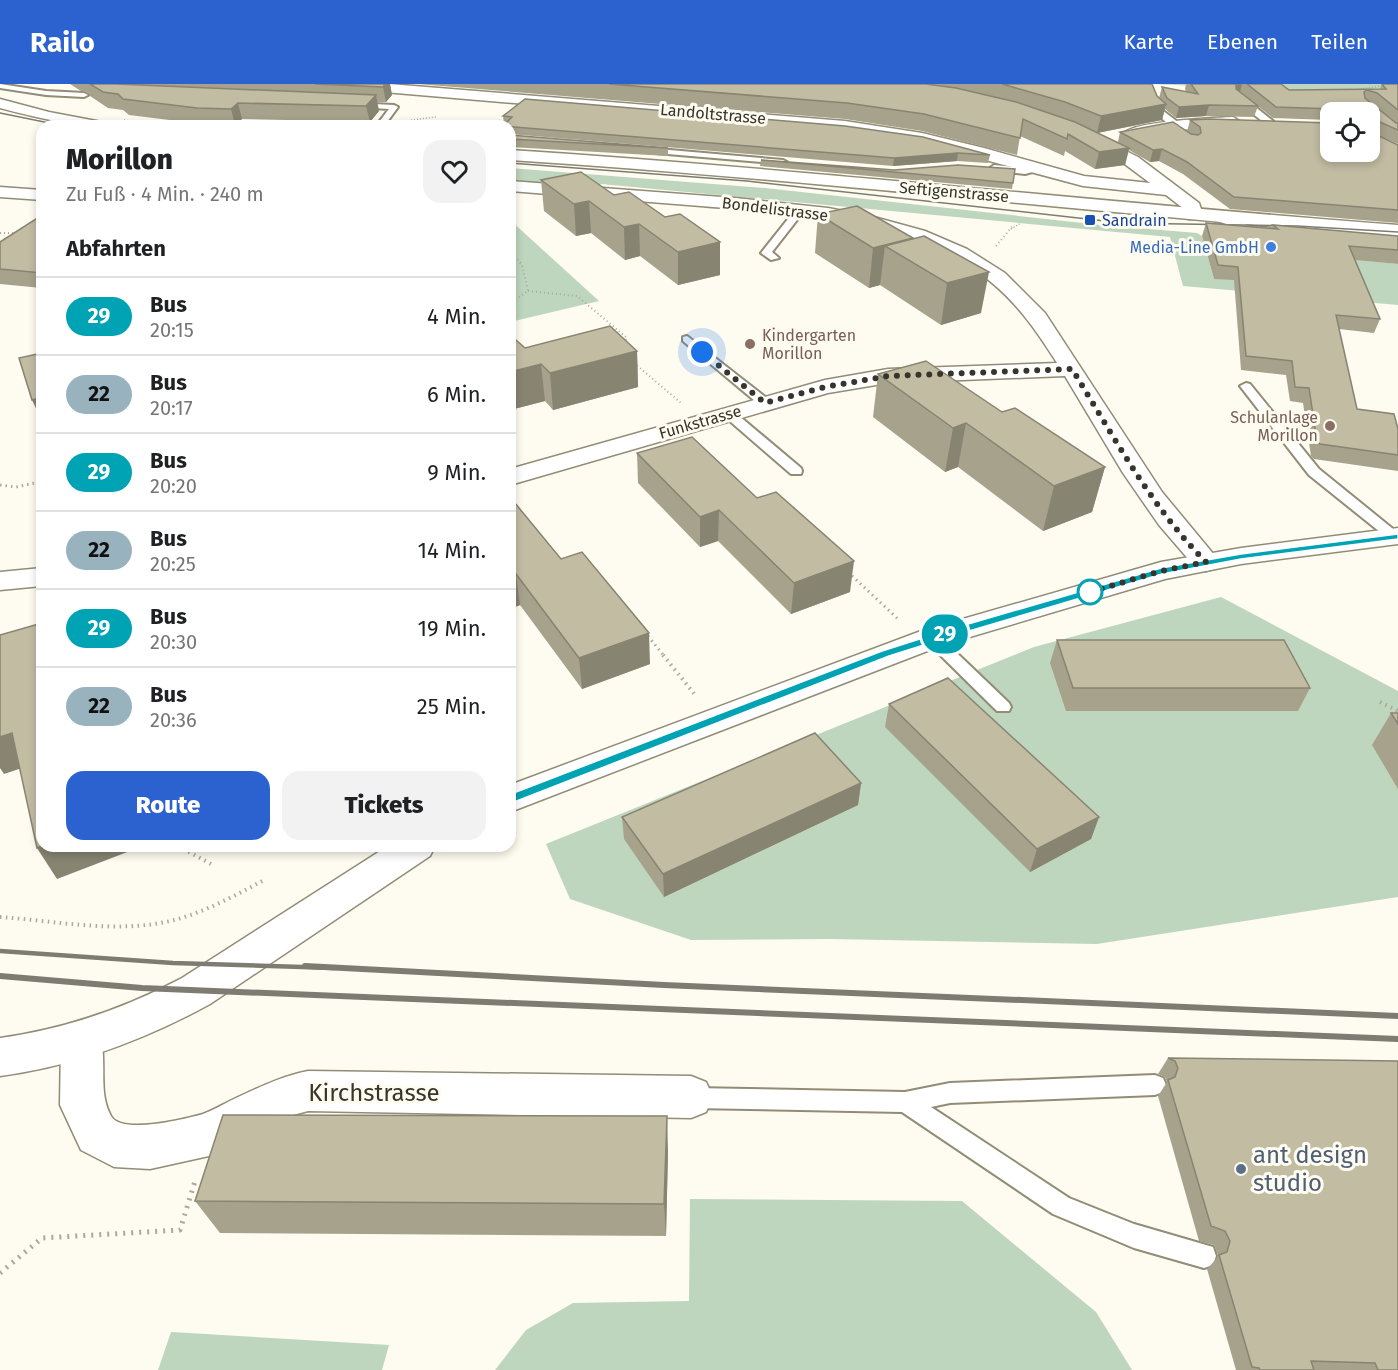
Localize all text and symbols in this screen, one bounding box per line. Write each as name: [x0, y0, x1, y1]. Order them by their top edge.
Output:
text: Railo: [30, 26, 95, 59]
text: Karte: [1123, 29, 1174, 55]
text: Ebenen: [1207, 29, 1278, 55]
text: Teilen: [1311, 29, 1368, 55]
street label: Landoltstrasse: [659, 100, 767, 128]
map controls: [1320, 102, 1380, 162]
button: locate: [1320, 102, 1380, 162]
button: heart: [423, 140, 486, 203]
text: Morillon: [66, 143, 173, 176]
street label: Seftigenstrasse: [898, 178, 1010, 206]
text: Zu Fuß · 4 Min. · 240 m: [66, 182, 264, 206]
street label: Bondelistrasse: [721, 193, 829, 225]
place label: Sandrain: [1102, 211, 1167, 230]
marker: Sandrain: [1083, 213, 1097, 227]
text: Abfahrten: [66, 235, 166, 262]
place label: Media-Line GmbH: [1130, 238, 1259, 257]
marker: Media-Line GmbH: [1264, 240, 1278, 254]
text: Bus: [150, 291, 187, 318]
text: 29: [88, 303, 110, 329]
text: 4 Min.: [427, 303, 486, 330]
text: 20:15: [150, 318, 194, 342]
place label: Kindergarten Morillon: [762, 326, 856, 363]
your location: [687, 337, 717, 367]
marker: Kindergarten Morillon: [743, 337, 757, 351]
text: Bus: [150, 369, 187, 396]
text: 22: [88, 381, 110, 407]
text: 6 Min.: [427, 381, 486, 408]
text: 20:17: [150, 396, 193, 420]
street label: Funkstrasse: [657, 401, 743, 443]
place label: Schulanlage Morillon: [1230, 408, 1318, 445]
marker: Schulanlage Morillon: [1323, 419, 1337, 433]
text: Bus: [150, 447, 187, 474]
text: 29: [88, 459, 110, 485]
text: 9 Min.: [427, 459, 486, 486]
text: 20:20: [150, 474, 197, 498]
text: Bus: [150, 525, 187, 552]
text: 22: [88, 537, 110, 563]
text: 14 Min.: [417, 537, 486, 564]
text: 20:25: [150, 552, 196, 576]
unlabelled marker: [1077, 579, 1103, 605]
text: Bus: [150, 603, 187, 630]
line badge: 29: [918, 614, 972, 654]
text: 29: [88, 615, 110, 641]
text: 19 Min.: [418, 615, 486, 642]
text: 29: [934, 621, 956, 647]
text: 20:30: [150, 630, 197, 654]
text: Bus: [150, 681, 187, 708]
text: 22: [88, 693, 110, 719]
text: 25 Min.: [417, 693, 486, 720]
text: 20:36: [150, 708, 197, 732]
button: Route: [66, 771, 270, 840]
button: Tickets: [282, 771, 486, 840]
street label: Kirchstrasse: [308, 1079, 440, 1107]
place label: ant design studio: [1253, 1141, 1367, 1197]
marker: ant design studio: [1234, 1162, 1248, 1176]

